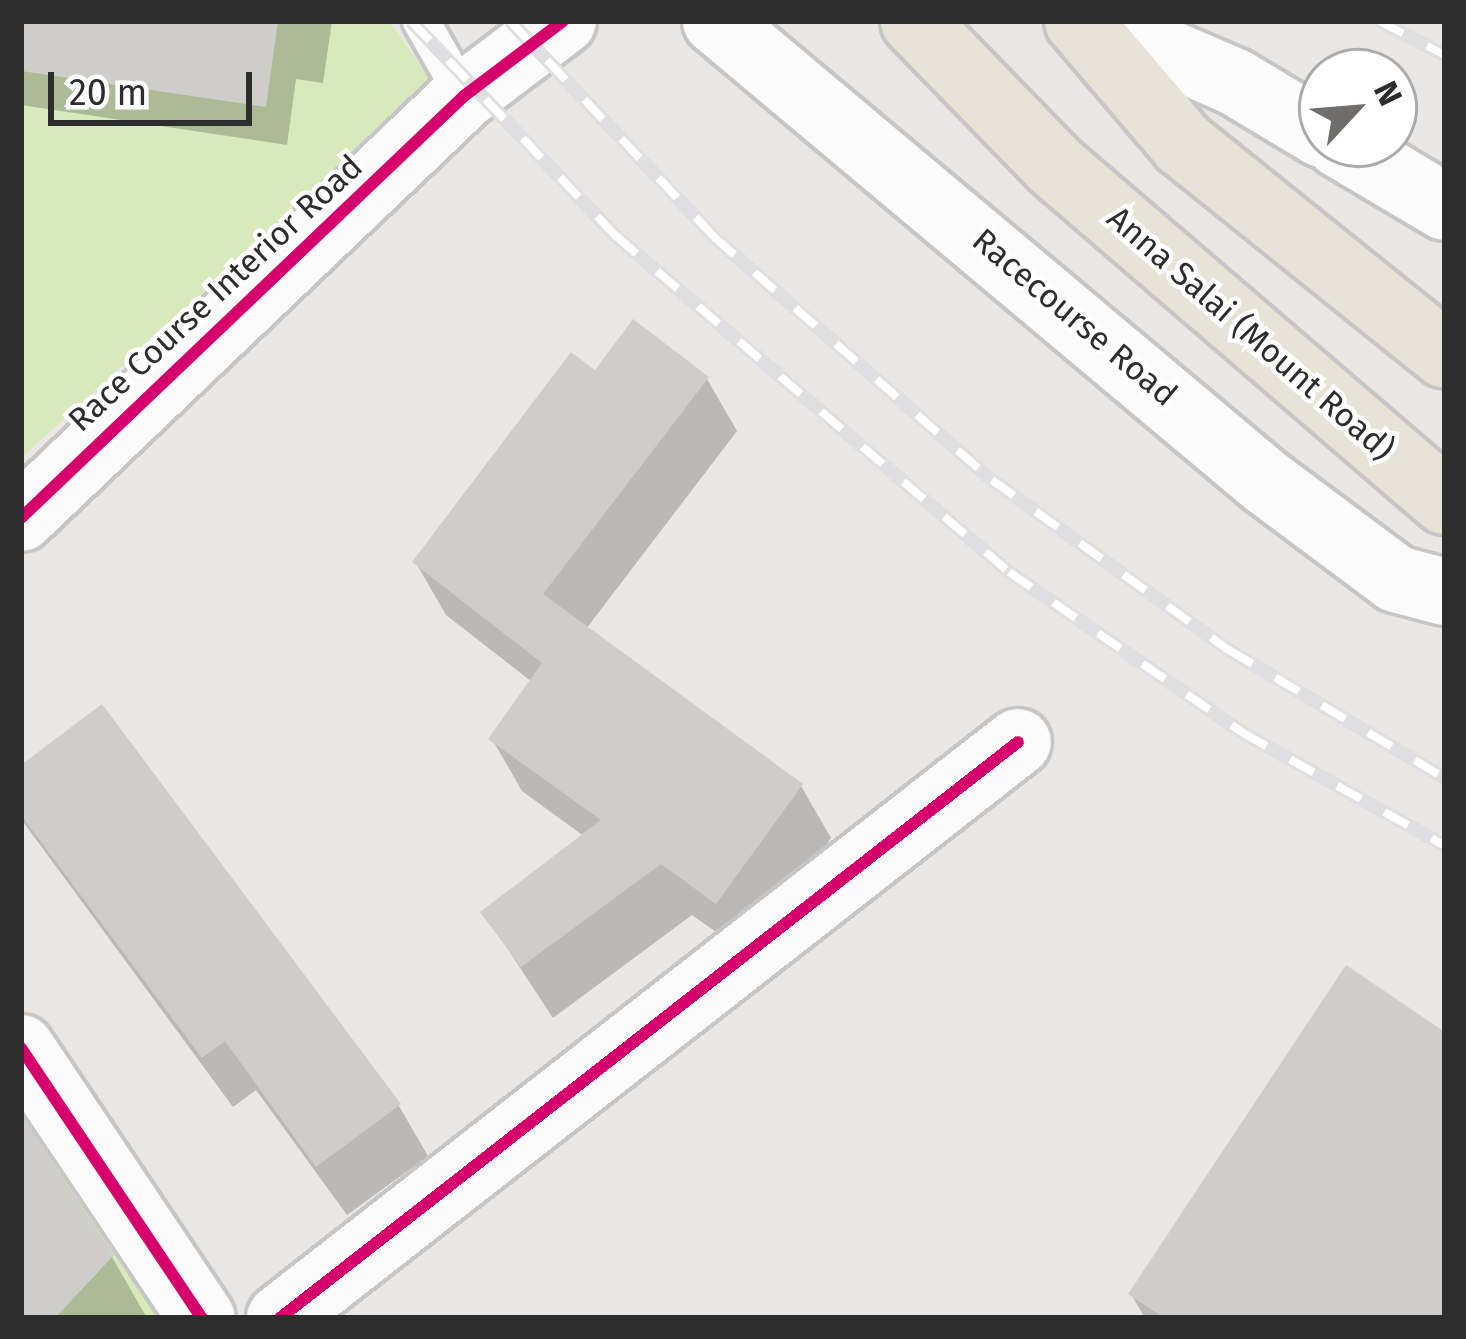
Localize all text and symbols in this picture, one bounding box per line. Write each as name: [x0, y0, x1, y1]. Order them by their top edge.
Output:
scale bar: [54, 48, 258, 122]
north arrow: [1298, 48, 1418, 168]
text: 20 m: [69, 71, 147, 115]
text: N: [1365, 75, 1410, 112]
street label: Race Course Interior Road: [61, 147, 371, 441]
street label: Anna Salai (Mount Road): [1099, 199, 1401, 469]
street label: Racecourse Road: [964, 221, 1184, 415]

